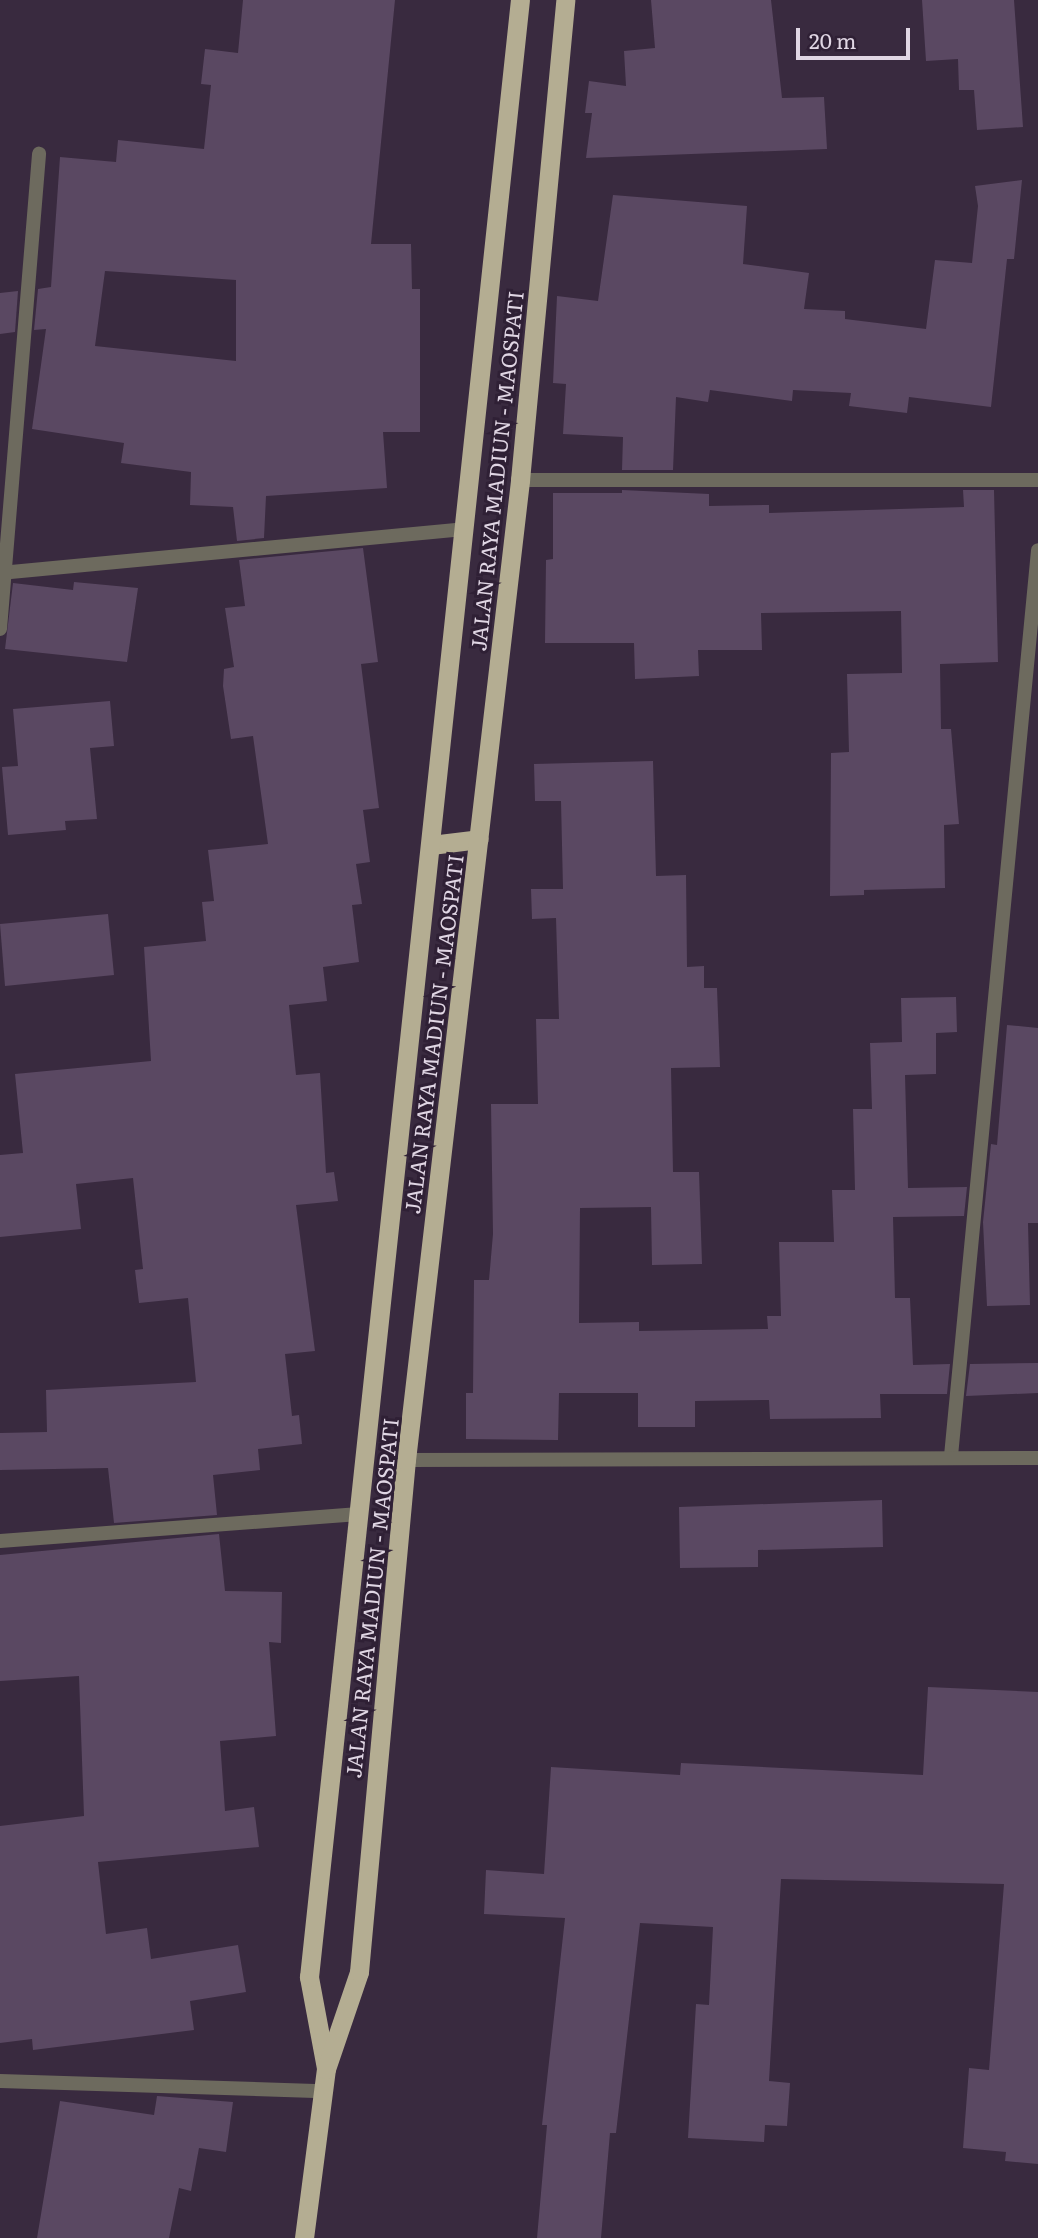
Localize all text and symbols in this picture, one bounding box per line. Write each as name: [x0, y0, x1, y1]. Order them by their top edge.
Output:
scale bar: [800, 14, 914, 58]
text: 20 m: [809, 24, 856, 55]
street label: JALAN RAYA MADIUN - MAOSPATI: [465, 290, 527, 652]
street label: JALAN RAYA MADIUN - MAOSPATI: [398, 853, 468, 1215]
street label: JALAN RAYA MADIUN - MAOSPATI: [340, 1417, 402, 1779]

